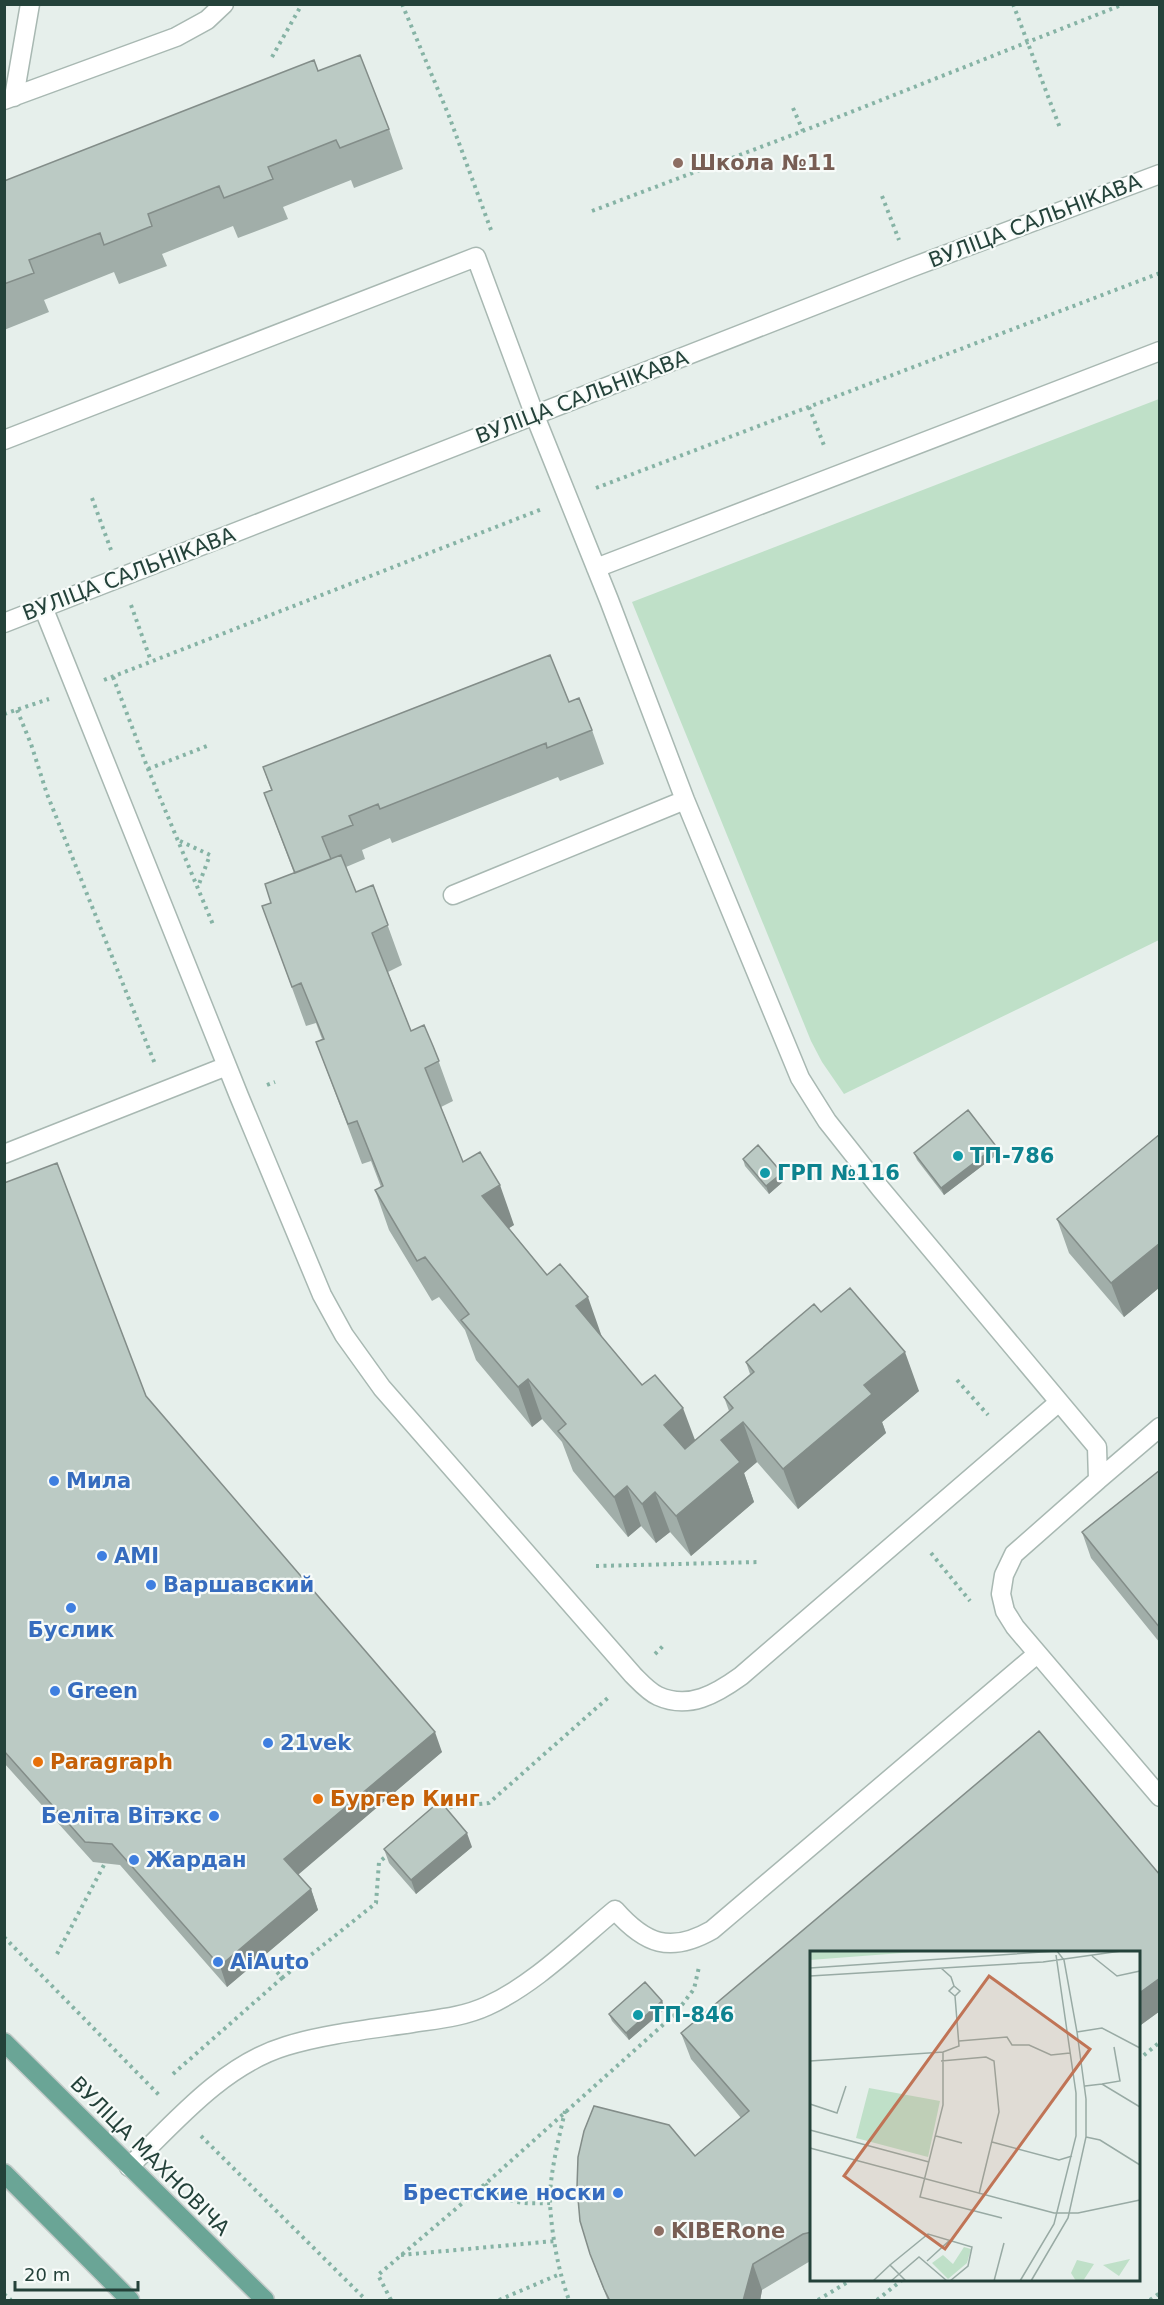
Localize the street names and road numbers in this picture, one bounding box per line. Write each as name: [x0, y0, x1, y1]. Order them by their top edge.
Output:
street label: ВУЛІЦА САЛЬНІКАВА: [925, 169, 1145, 273]
street label: ВУЛІЦА САЛЬНІКАВА: [472, 345, 692, 449]
street label: ВУЛІЦА САЛЬНІКАВА: [19, 522, 239, 626]
street label: ВУЛІЦА МАХНОВІЧА: [65, 2071, 235, 2241]

